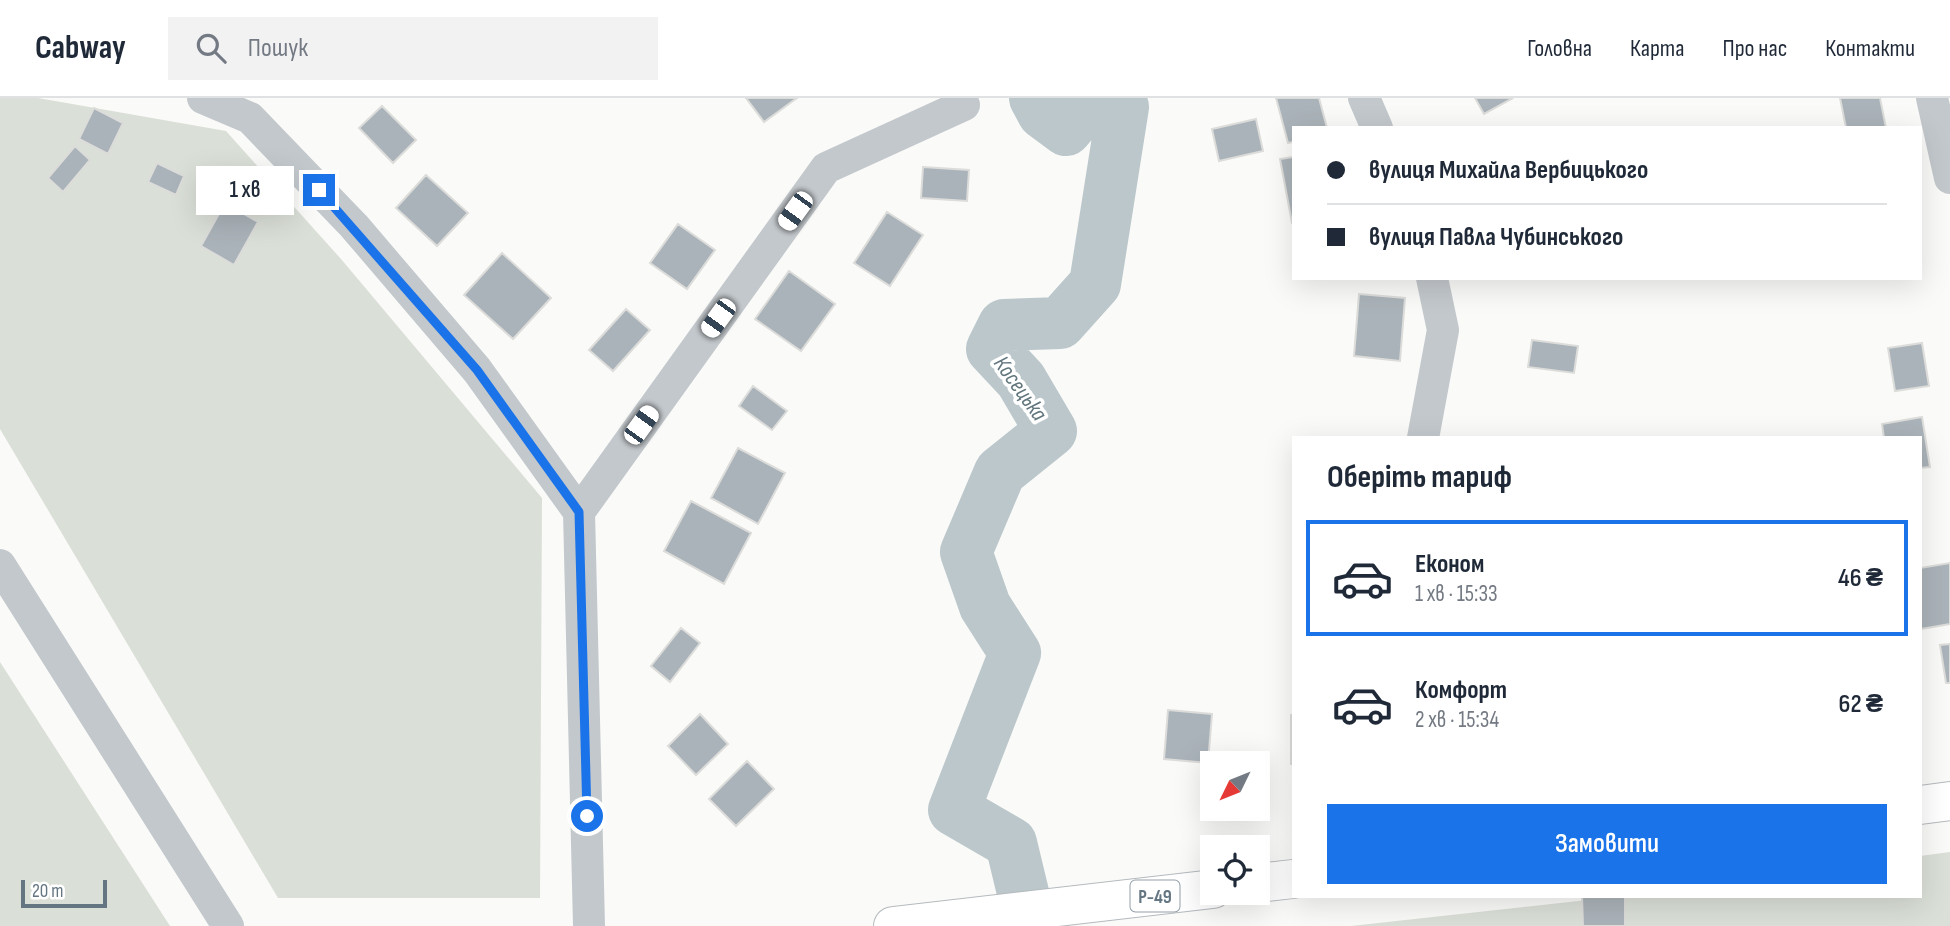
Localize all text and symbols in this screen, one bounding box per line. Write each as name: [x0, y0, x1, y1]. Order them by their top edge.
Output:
search box: [168, 17, 658, 80]
text: Cabway: [35, 28, 126, 68]
icon: search: [192, 29, 230, 67]
text: Пошук: [248, 33, 308, 64]
text: Головна: [1527, 34, 1592, 63]
text: Карта: [1630, 34, 1684, 63]
text: Про нас: [1722, 34, 1787, 63]
text: Контакти: [1825, 34, 1915, 63]
text: вулиця Михайла Вербицького: [1369, 155, 1648, 186]
callout: 1 хв: [196, 166, 294, 214]
route end: [303, 174, 335, 206]
text: 1 хв: [229, 176, 261, 204]
car: [775, 188, 816, 234]
text: вулиця Павла Чубинського: [1369, 222, 1623, 253]
car: [698, 295, 739, 341]
water label: Косецька: [987, 351, 1053, 427]
car: [621, 402, 662, 448]
text: Оберіть тариф: [1327, 458, 1512, 497]
icon: car: [1331, 547, 1394, 610]
text: Економ: [1415, 549, 1484, 580]
text: 46 ₴: [1838, 563, 1883, 594]
text: 1 хв · 15:33: [1415, 580, 1498, 608]
icon: car: [1331, 673, 1394, 736]
text: Комфорт: [1415, 675, 1507, 706]
text: 62 ₴: [1838, 689, 1883, 720]
text: 2 хв · 15:34: [1415, 706, 1499, 734]
north arrow: [1200, 751, 1270, 821]
map controls: [1200, 751, 1270, 905]
route start: [571, 800, 603, 832]
button: Замовити: [1327, 804, 1887, 884]
button: locate: [1200, 835, 1270, 905]
scale bar: [21, 877, 107, 909]
text: 20 m: [32, 880, 64, 903]
road number: Р-49: [1130, 880, 1180, 912]

